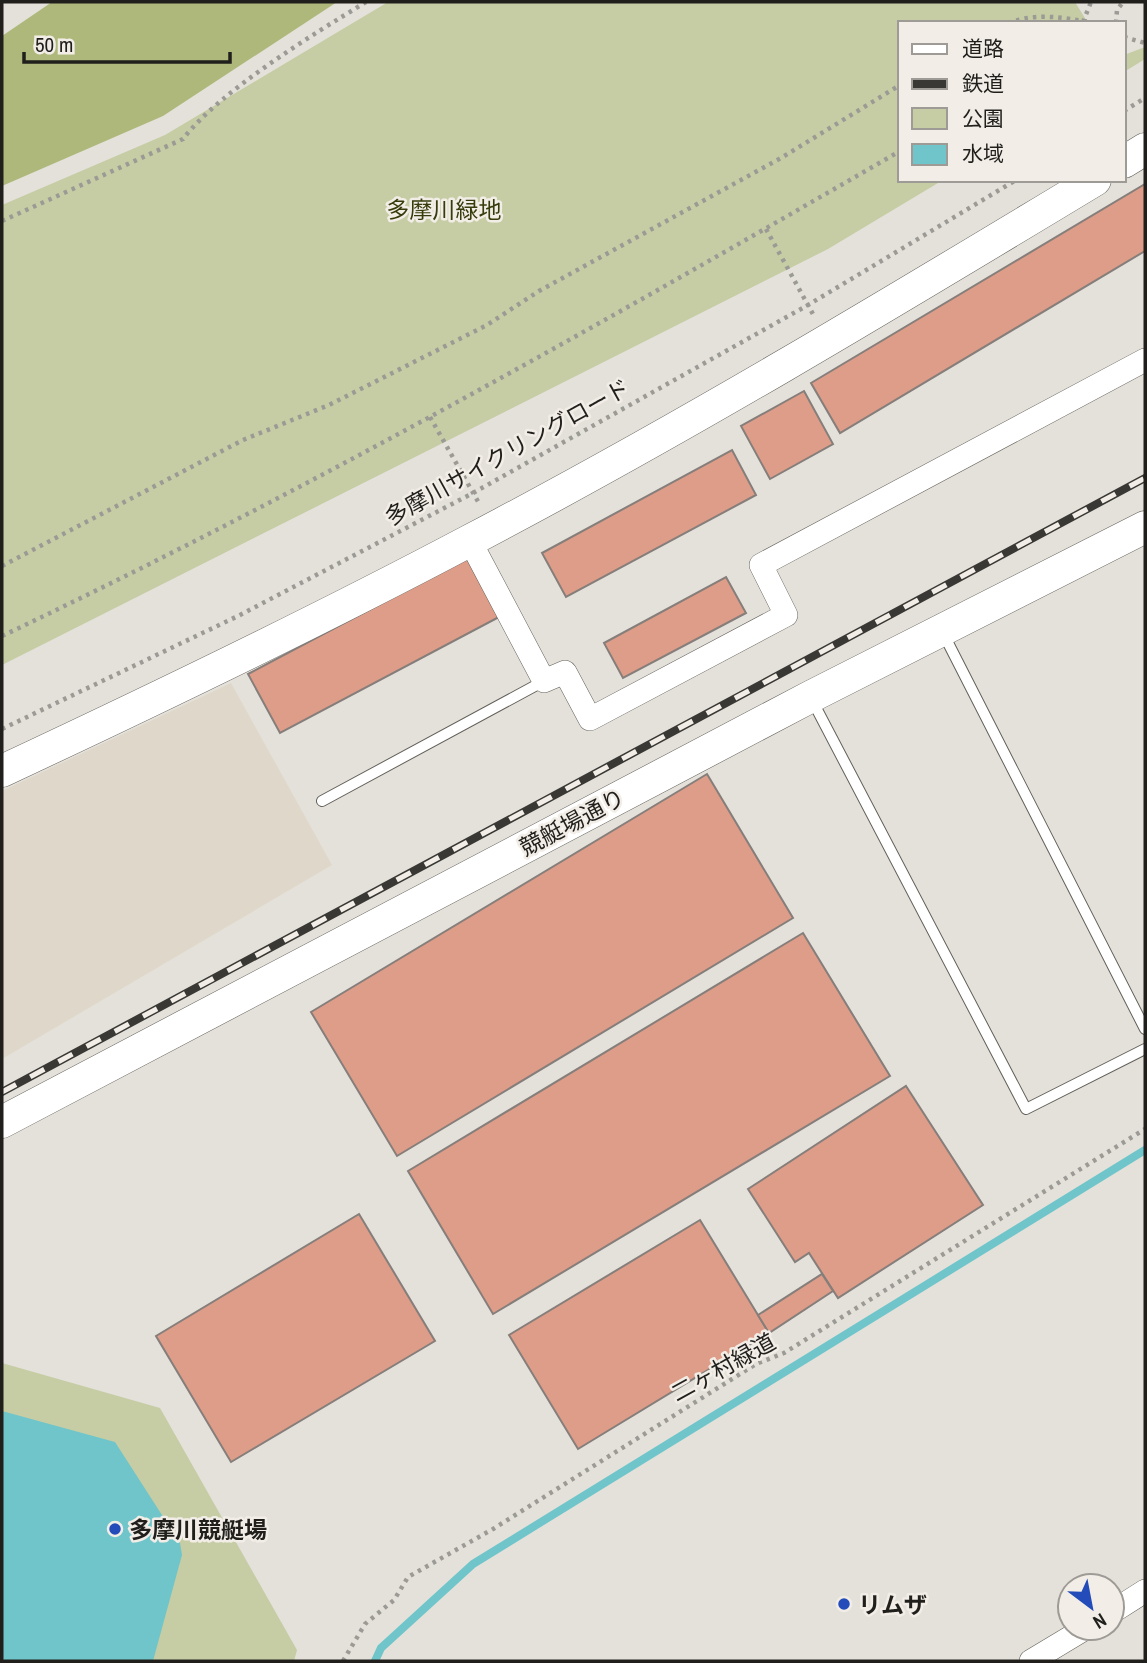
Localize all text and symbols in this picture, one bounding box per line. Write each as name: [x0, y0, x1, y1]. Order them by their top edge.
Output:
scale bar: [24, 21, 231, 65]
legend: [898, 21, 1126, 182]
text: 50 m: [35, 30, 73, 59]
text: 道路: [962, 34, 1004, 63]
text: 鉄道: [962, 69, 1004, 98]
text: 公園: [962, 104, 1004, 133]
text: 水域: [962, 139, 1004, 168]
park label: 多摩川緑地: [387, 194, 502, 225]
street label: 多摩川サイクリングロード: [379, 372, 635, 532]
street label: 競艇場通り: [514, 781, 630, 863]
street label: 二ヶ村緑道: [665, 1326, 781, 1408]
place label: 多摩川競艇場: [129, 1514, 267, 1545]
marker: 多摩川競艇場: [107, 1521, 123, 1537]
north arrow: [1056, 1572, 1126, 1642]
place label: リムザ: [858, 1589, 927, 1620]
marker: リムザ: [836, 1596, 852, 1612]
text: N: [1088, 1607, 1112, 1635]

